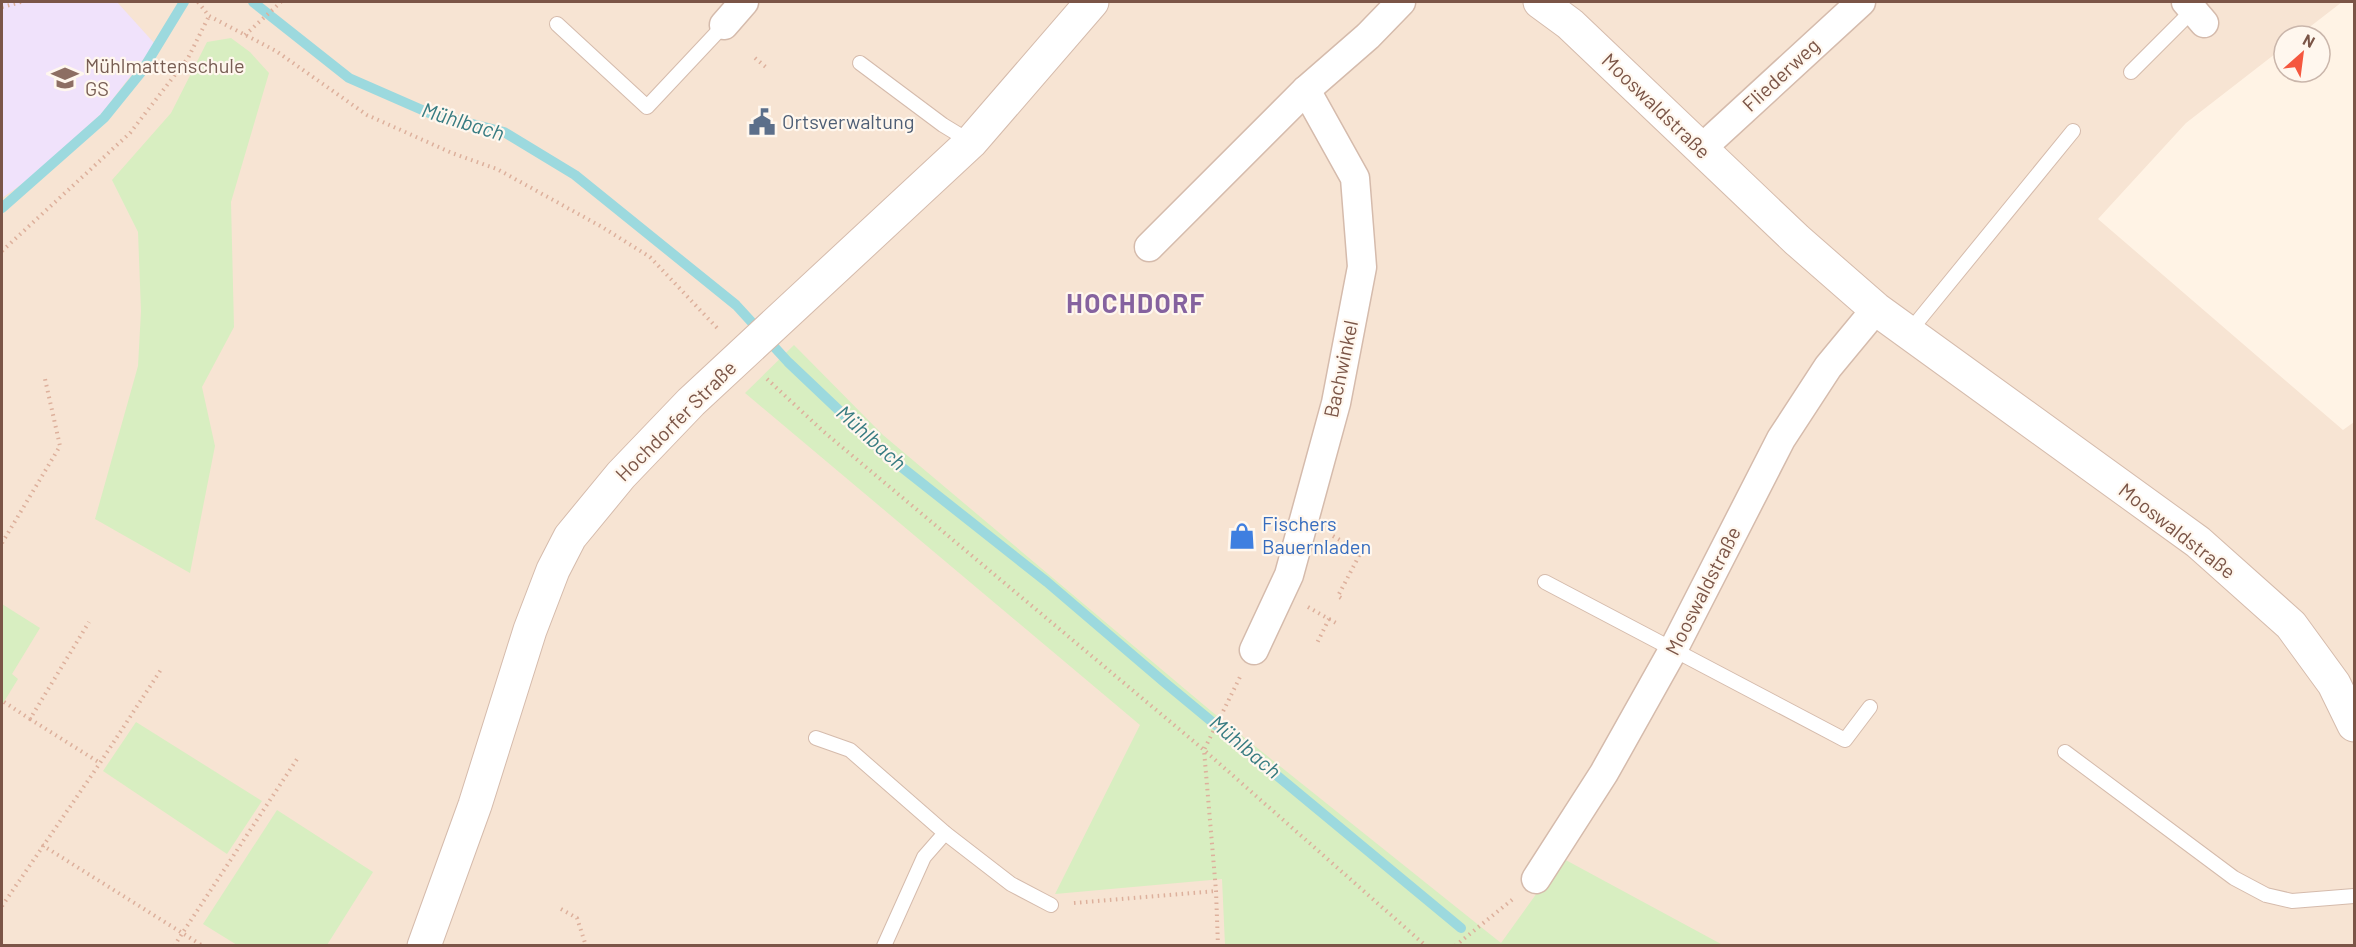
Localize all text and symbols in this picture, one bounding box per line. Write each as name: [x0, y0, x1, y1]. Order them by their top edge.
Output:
north arrow: [2272, 24, 2332, 84]
text: N: [2300, 29, 2318, 51]
street label: Fliederweg: [1737, 33, 1824, 116]
street label: Mooswaldstraße: [1598, 48, 1716, 163]
place label: Mühlmattenschule GS: [85, 53, 245, 100]
school or university icon: Mühlmattenschule GS: [50, 63, 80, 93]
water label: Mühlbach: [419, 96, 508, 145]
public building icon: Ortsverwaltung: [747, 107, 777, 137]
place label: Ortsverwaltung: [782, 109, 914, 133]
district label: HOCHDORF: [1066, 287, 1206, 318]
street label: Bachwinkel: [1318, 318, 1362, 420]
street label: Hochdorfer Straße: [610, 355, 741, 486]
water label: Mühlbach: [832, 399, 912, 475]
street label: Mooswaldstraße: [2115, 477, 2241, 583]
place label: Fischers Bauernladen: [1262, 511, 1371, 558]
shop icon: Fischers Bauernladen: [1227, 521, 1257, 551]
street label: Mooswaldstraße: [1659, 522, 1745, 659]
water label: Mühlbach: [1205, 709, 1287, 783]

